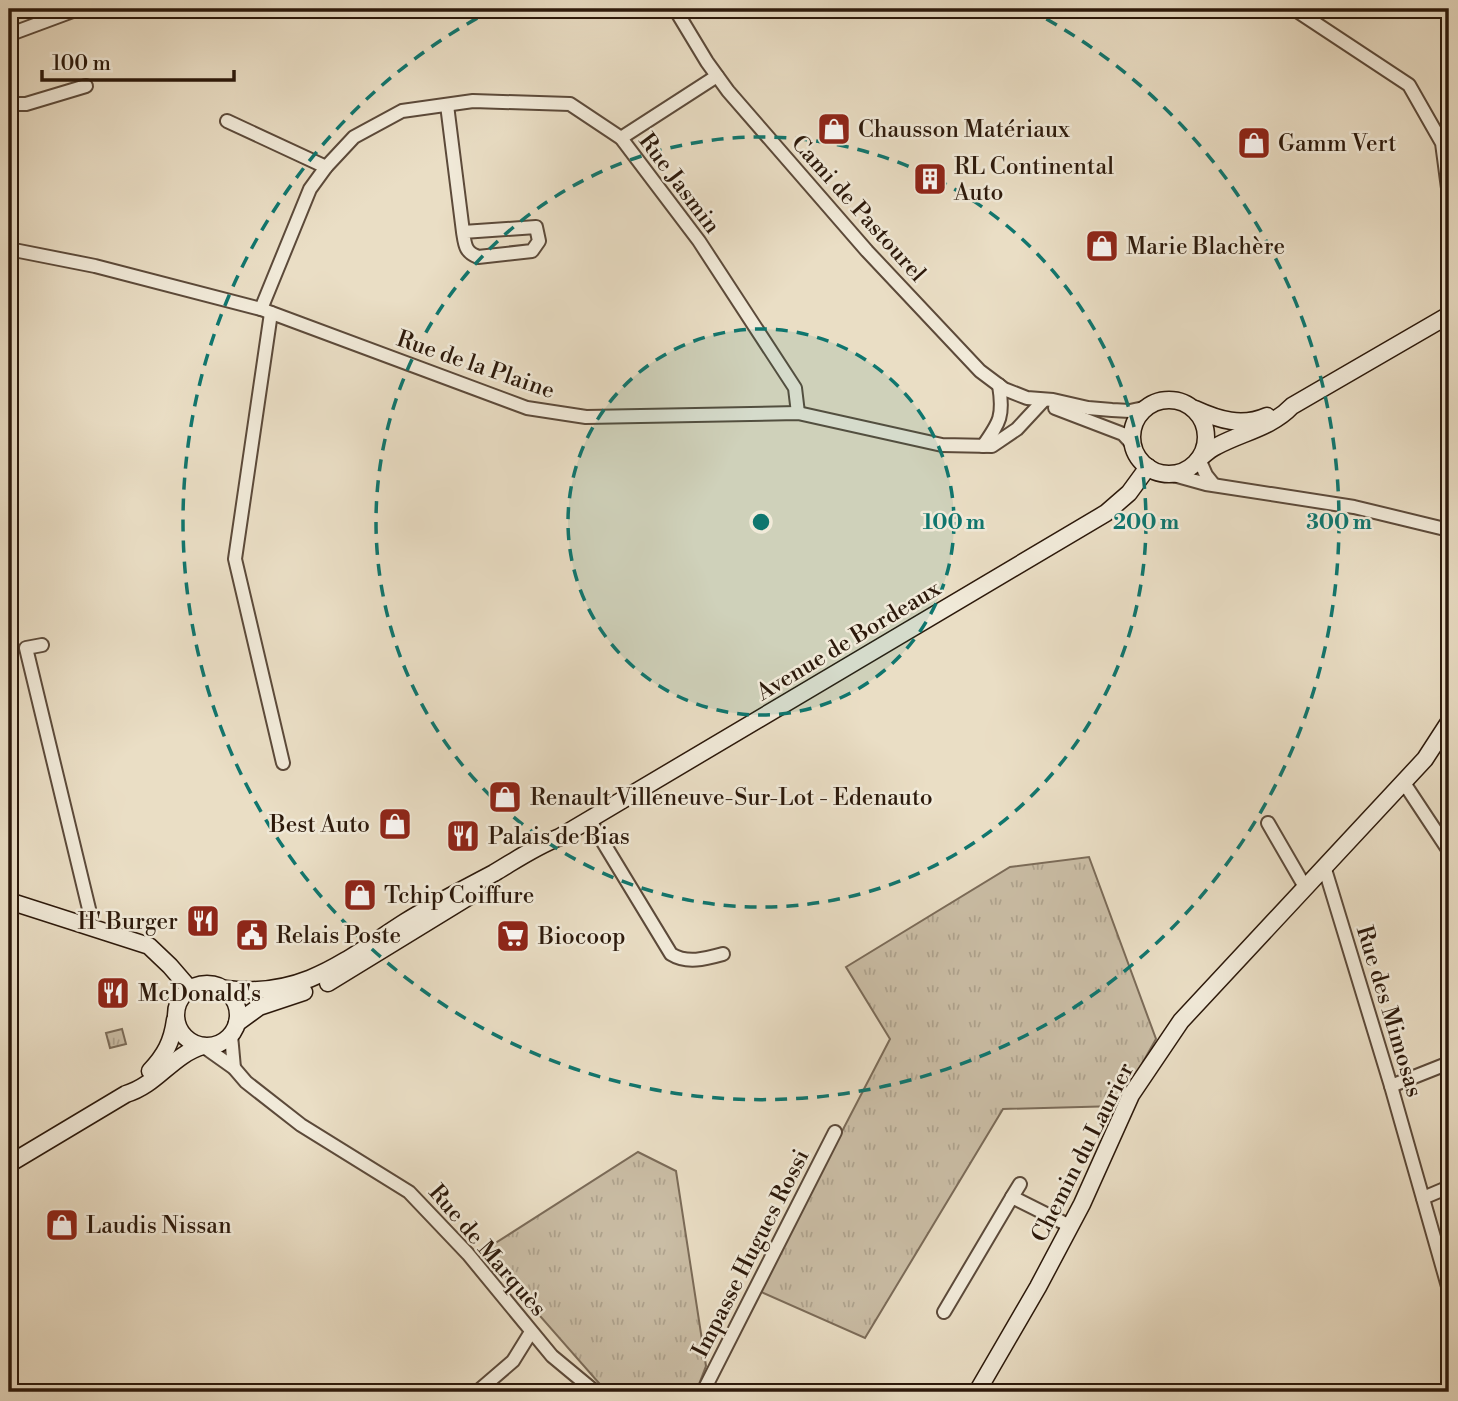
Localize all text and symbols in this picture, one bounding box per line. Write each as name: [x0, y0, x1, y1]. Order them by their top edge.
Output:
scale bar: [42, 38, 234, 82]
text: 100 m: [52, 51, 111, 77]
shop icon: Chausson Matériaux: [815, 110, 853, 148]
place label: Chausson Matériaux: [858, 116, 1070, 144]
shop icon: Gamm Vert: [1235, 124, 1273, 162]
street label: Rue Jasmin: [632, 128, 726, 239]
street label: Cami de Pastourel: [785, 130, 932, 288]
place label: Gamm Vert: [1278, 130, 1396, 158]
place label: RL Continental Auto: [953, 153, 1114, 207]
building icon: RL Continental Auto: [911, 160, 949, 198]
shop icon: Marie Blachère: [1083, 227, 1121, 265]
place label: Marie Blachère: [1126, 233, 1285, 261]
street label: Rue de la Plaine: [393, 325, 558, 405]
centre of rings: [749, 510, 773, 534]
text: 100 m: [923, 510, 985, 536]
text: 200 m: [1113, 510, 1179, 536]
text: 300 m: [1306, 510, 1372, 536]
street label: Avenue de Bordeaux: [750, 575, 946, 707]
shop icon: Renault Villeneuve-Sur-Lot - Edenauto: [486, 778, 524, 816]
place label: Renault Villeneuve-Sur-Lot - Edenauto: [530, 784, 933, 812]
shop icon: Best Auto: [376, 805, 414, 843]
place label: Best Auto: [269, 811, 370, 839]
restaurant icon: Palais de Bias: [444, 817, 482, 855]
place label: Palais de Bias: [488, 823, 630, 851]
shop icon: Tchip Coiffure: [341, 876, 379, 914]
place label: Tchip Coiffure: [384, 882, 534, 910]
restaurant icon: H' Burger: [184, 902, 222, 940]
place label: H' Burger: [77, 908, 178, 936]
public building icon: Relais Poste: [233, 916, 271, 954]
supermarket icon: Biocoop: [494, 917, 532, 955]
place label: Relais Poste: [276, 922, 401, 950]
street label: Rue des Mimosas: [1350, 922, 1428, 1100]
place label: Biocoop: [537, 923, 625, 951]
restaurant icon: McDonald's: [94, 974, 132, 1012]
place label: McDonald's: [138, 980, 261, 1008]
street label: Chemin du Laurier: [1026, 1058, 1140, 1247]
street label: Impasse Hugues Rossi: [686, 1145, 815, 1362]
street label: Rue de Marquès: [422, 1179, 552, 1322]
shop icon: Laudis Nissan: [43, 1206, 81, 1244]
place label: Laudis Nissan: [86, 1212, 232, 1240]

